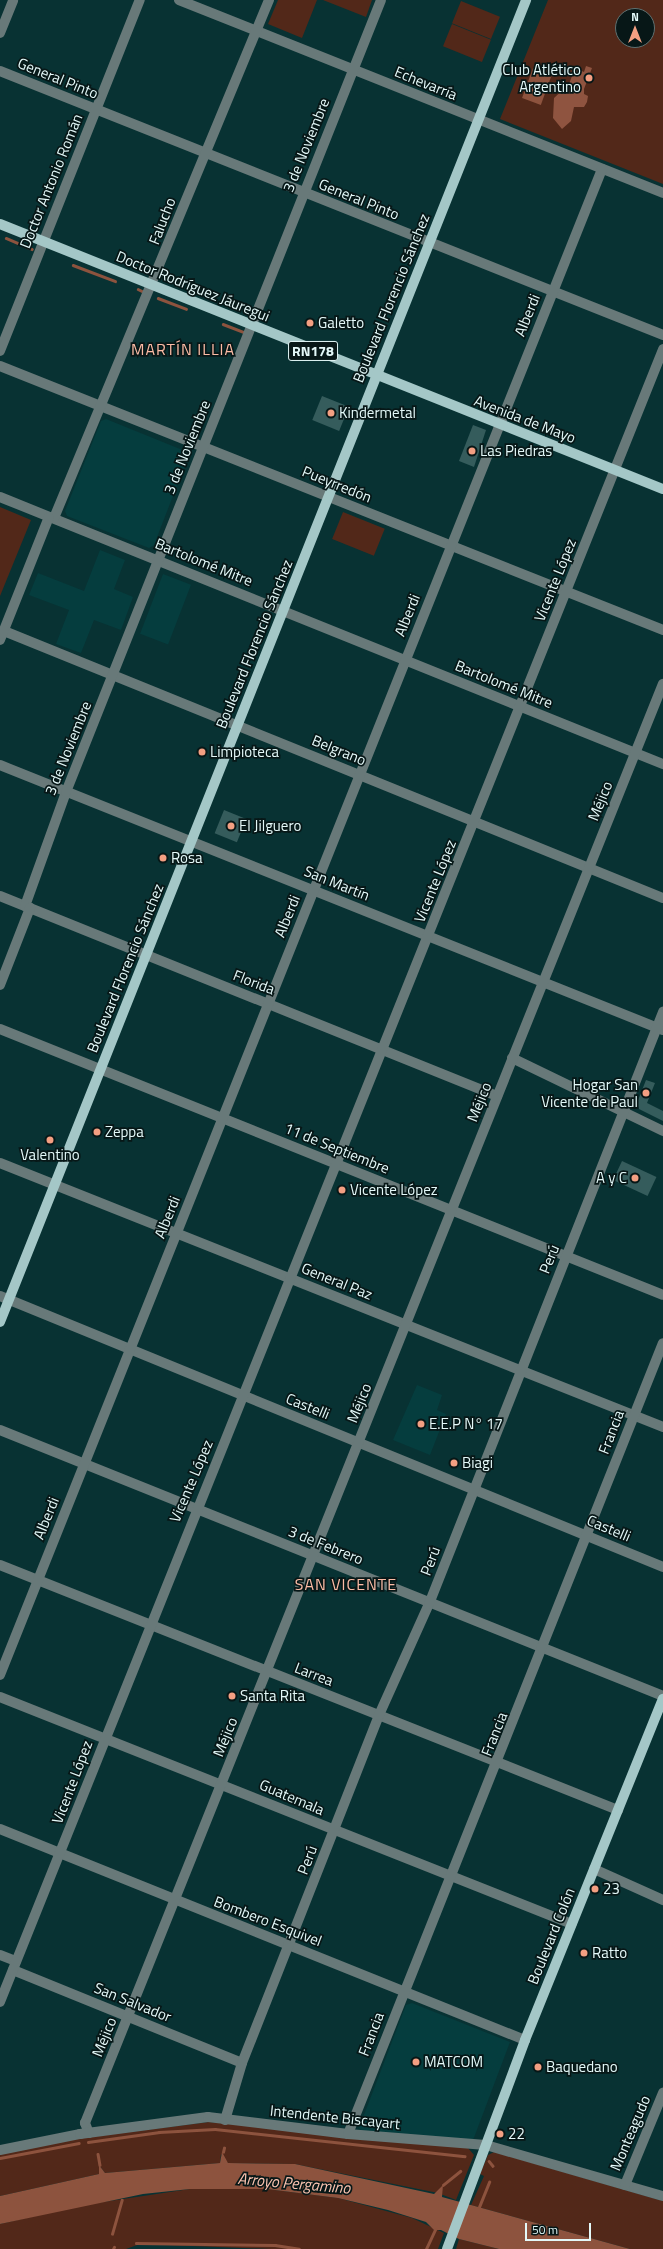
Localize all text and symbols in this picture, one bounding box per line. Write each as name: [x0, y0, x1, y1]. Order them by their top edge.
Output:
north arrow: [615, 8, 655, 48]
text: N: [631, 9, 639, 25]
street label: General Pinto: [15, 54, 101, 102]
place label: Club Atlético Argentino: [502, 60, 581, 95]
street label: Echevarría: [392, 62, 460, 104]
marker: Club Atlético Argentino: [584, 73, 594, 83]
street label: 3 de Noviembre: [279, 96, 333, 194]
street label: Doctor Antonio Román: [16, 111, 86, 251]
street label: General Pinto: [316, 175, 402, 223]
street label: Falucho: [145, 195, 179, 247]
street label: Boulevard Florencio Sánchez: [349, 211, 433, 385]
street label: Doctor Rodríguez Jáuregui: [114, 247, 272, 325]
street label: Alberdi: [510, 291, 544, 339]
place label: Galetto: [318, 314, 364, 332]
marker: Galetto: [305, 318, 315, 328]
district label: MARTÍN ILLIA: [131, 339, 235, 359]
road number: RN178: [288, 339, 338, 363]
street label: Avenida de Mayo: [472, 391, 578, 447]
street label: 3 de Noviembre: [160, 398, 214, 496]
place label: Kindermetal: [339, 404, 416, 422]
marker: Kindermetal: [326, 408, 336, 418]
place label: Las Piedras: [480, 442, 552, 460]
marker: Las Piedras: [467, 446, 477, 456]
street label: Pueyrredón: [300, 462, 374, 506]
street label: Bartolomé Mitre: [153, 534, 255, 590]
street label: Vicente López: [530, 536, 580, 624]
street label: Boulevard Florencio Sánchez: [212, 557, 296, 731]
street label: Alberdi: [390, 591, 424, 639]
street label: Bartolomé Mitre: [453, 656, 555, 712]
street label: 3 de Noviembre: [41, 699, 95, 797]
street label: Belgrano: [309, 731, 369, 769]
place label: Limpioteca: [210, 743, 279, 761]
marker: Limpioteca: [197, 747, 207, 757]
street label: Méjico: [584, 779, 616, 823]
place label: El Jilguero: [239, 817, 301, 835]
marker: El Jilguero: [226, 821, 236, 831]
street label: Vicente López: [410, 837, 460, 925]
place label: Rosa: [171, 849, 203, 867]
marker: Rosa: [158, 853, 168, 863]
street label: San Martín: [302, 862, 372, 904]
street label: Boulevard Florencio Sánchez: [83, 881, 167, 1055]
street label: Alberdi: [270, 892, 304, 940]
street label: Florida: [231, 966, 277, 998]
place label: Hogar San Vicente de Paul: [541, 1075, 638, 1110]
street label: Méjico: [463, 1080, 495, 1124]
marker: Hogar San Vicente de Paul: [641, 1088, 651, 1098]
street label: 11 de Septiembre: [282, 1119, 392, 1177]
place label: Zeppa: [105, 1123, 144, 1141]
marker: Zeppa: [92, 1127, 102, 1137]
marker: Valentino: [45, 1135, 55, 1145]
place label: Valentino: [20, 1146, 80, 1164]
place label: A y C: [596, 1169, 627, 1187]
marker: A y C: [630, 1173, 640, 1183]
place label: Vicente López: [350, 1181, 438, 1199]
marker: Vicente López: [337, 1185, 347, 1195]
street label: Alberdi: [150, 1193, 184, 1241]
street label: Perú: [535, 1242, 563, 1276]
street label: General Paz: [299, 1259, 375, 1303]
street label: Méjico: [343, 1381, 375, 1425]
street label: Castelli: [283, 1389, 333, 1423]
street label: Francia: [594, 1407, 628, 1457]
place label: E.E.P N° 17: [429, 1415, 503, 1433]
marker: E.E.P N° 17: [416, 1419, 426, 1429]
street label: Vicente López: [166, 1437, 216, 1525]
place label: Biagi: [462, 1454, 493, 1472]
marker: Biagi: [449, 1458, 459, 1468]
street label: Alberdi: [29, 1494, 63, 1542]
street label: Castelli: [584, 1511, 634, 1545]
street label: 3 de Febrero: [286, 1522, 366, 1568]
street label: Perú: [416, 1544, 444, 1578]
district label: SAN VICENTE: [295, 1574, 397, 1594]
street label: Larrea: [292, 1658, 336, 1690]
place label: Santa Rita: [240, 1687, 305, 1705]
marker: Santa Rita: [227, 1691, 237, 1701]
street label: Francia: [477, 1709, 511, 1759]
street label: Méjico: [209, 1715, 241, 1759]
street label: Vicente López: [48, 1738, 96, 1826]
street label: Guatemala: [257, 1775, 327, 1819]
street label: Perú: [293, 1843, 321, 1877]
place label: 23: [603, 1880, 620, 1898]
marker: 23: [590, 1884, 600, 1894]
street label: Boulevard Colón: [524, 1885, 578, 1987]
street label: Bombero Esquivel: [212, 1892, 324, 1950]
place label: Ratto: [592, 1944, 627, 1962]
marker: Ratto: [579, 1948, 589, 1958]
street label: San Salvador: [92, 1978, 174, 2026]
street label: Francia: [354, 2009, 388, 2059]
street label: Méjico: [88, 2015, 120, 2059]
place label: MATCOM: [424, 2053, 483, 2071]
marker: MATCOM: [411, 2057, 421, 2067]
place label: Baquedano: [546, 2058, 618, 2076]
marker: Baquedano: [533, 2062, 543, 2072]
street label: Monteagudo: [606, 2093, 654, 2173]
street label: Intendente Biscayart: [269, 2101, 401, 2133]
place label: 22: [508, 2125, 525, 2143]
marker: 22: [495, 2129, 505, 2139]
water label: Arroyo Pergamino: [237, 2169, 351, 2197]
scale bar: [527, 2215, 593, 2241]
text: 50 m: [532, 2220, 558, 2239]

